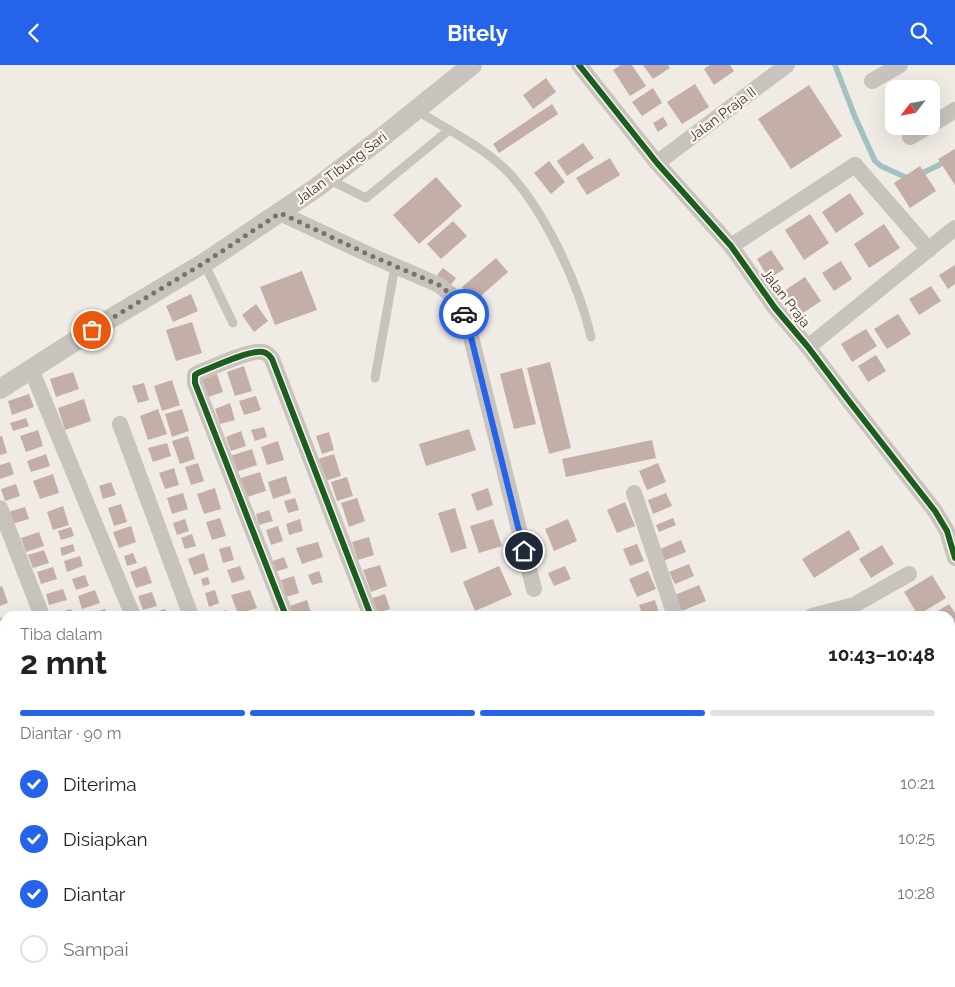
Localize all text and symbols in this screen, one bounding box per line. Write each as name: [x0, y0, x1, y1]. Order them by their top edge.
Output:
icon: back: [20, 19, 48, 47]
icon: search: [907, 19, 935, 47]
text: Bitely: [447, 20, 508, 46]
north arrow: [885, 80, 940, 135]
map controls: [885, 80, 940, 135]
street label: Jalan Praja II: [685, 84, 759, 144]
street label: Jalan Tibung Sari: [292, 129, 390, 207]
street label: Jalan Praja: [758, 266, 814, 330]
courier: [439, 289, 489, 339]
icon: car: [450, 300, 478, 328]
pin: [71, 309, 113, 351]
icon: bag: [78, 316, 106, 344]
pin: [503, 530, 545, 572]
icon: home: [510, 537, 538, 565]
text: Tiba dalam: [20, 625, 102, 644]
text: 10:43–10:48: [828, 643, 935, 665]
text: 2 mnt: [20, 644, 107, 681]
text: Diantar · 90 m: [20, 724, 121, 743]
icon: check: [20, 770, 48, 798]
text: Diterima: [63, 773, 137, 795]
text: 10:21: [900, 774, 935, 793]
icon: check: [20, 825, 48, 853]
text: Disiapkan: [63, 828, 148, 850]
text: 10:25: [898, 829, 935, 848]
icon: check: [20, 880, 48, 908]
text: Diantar: [63, 883, 125, 905]
text: 10:28: [898, 884, 935, 903]
text: Sampai: [63, 938, 129, 960]

